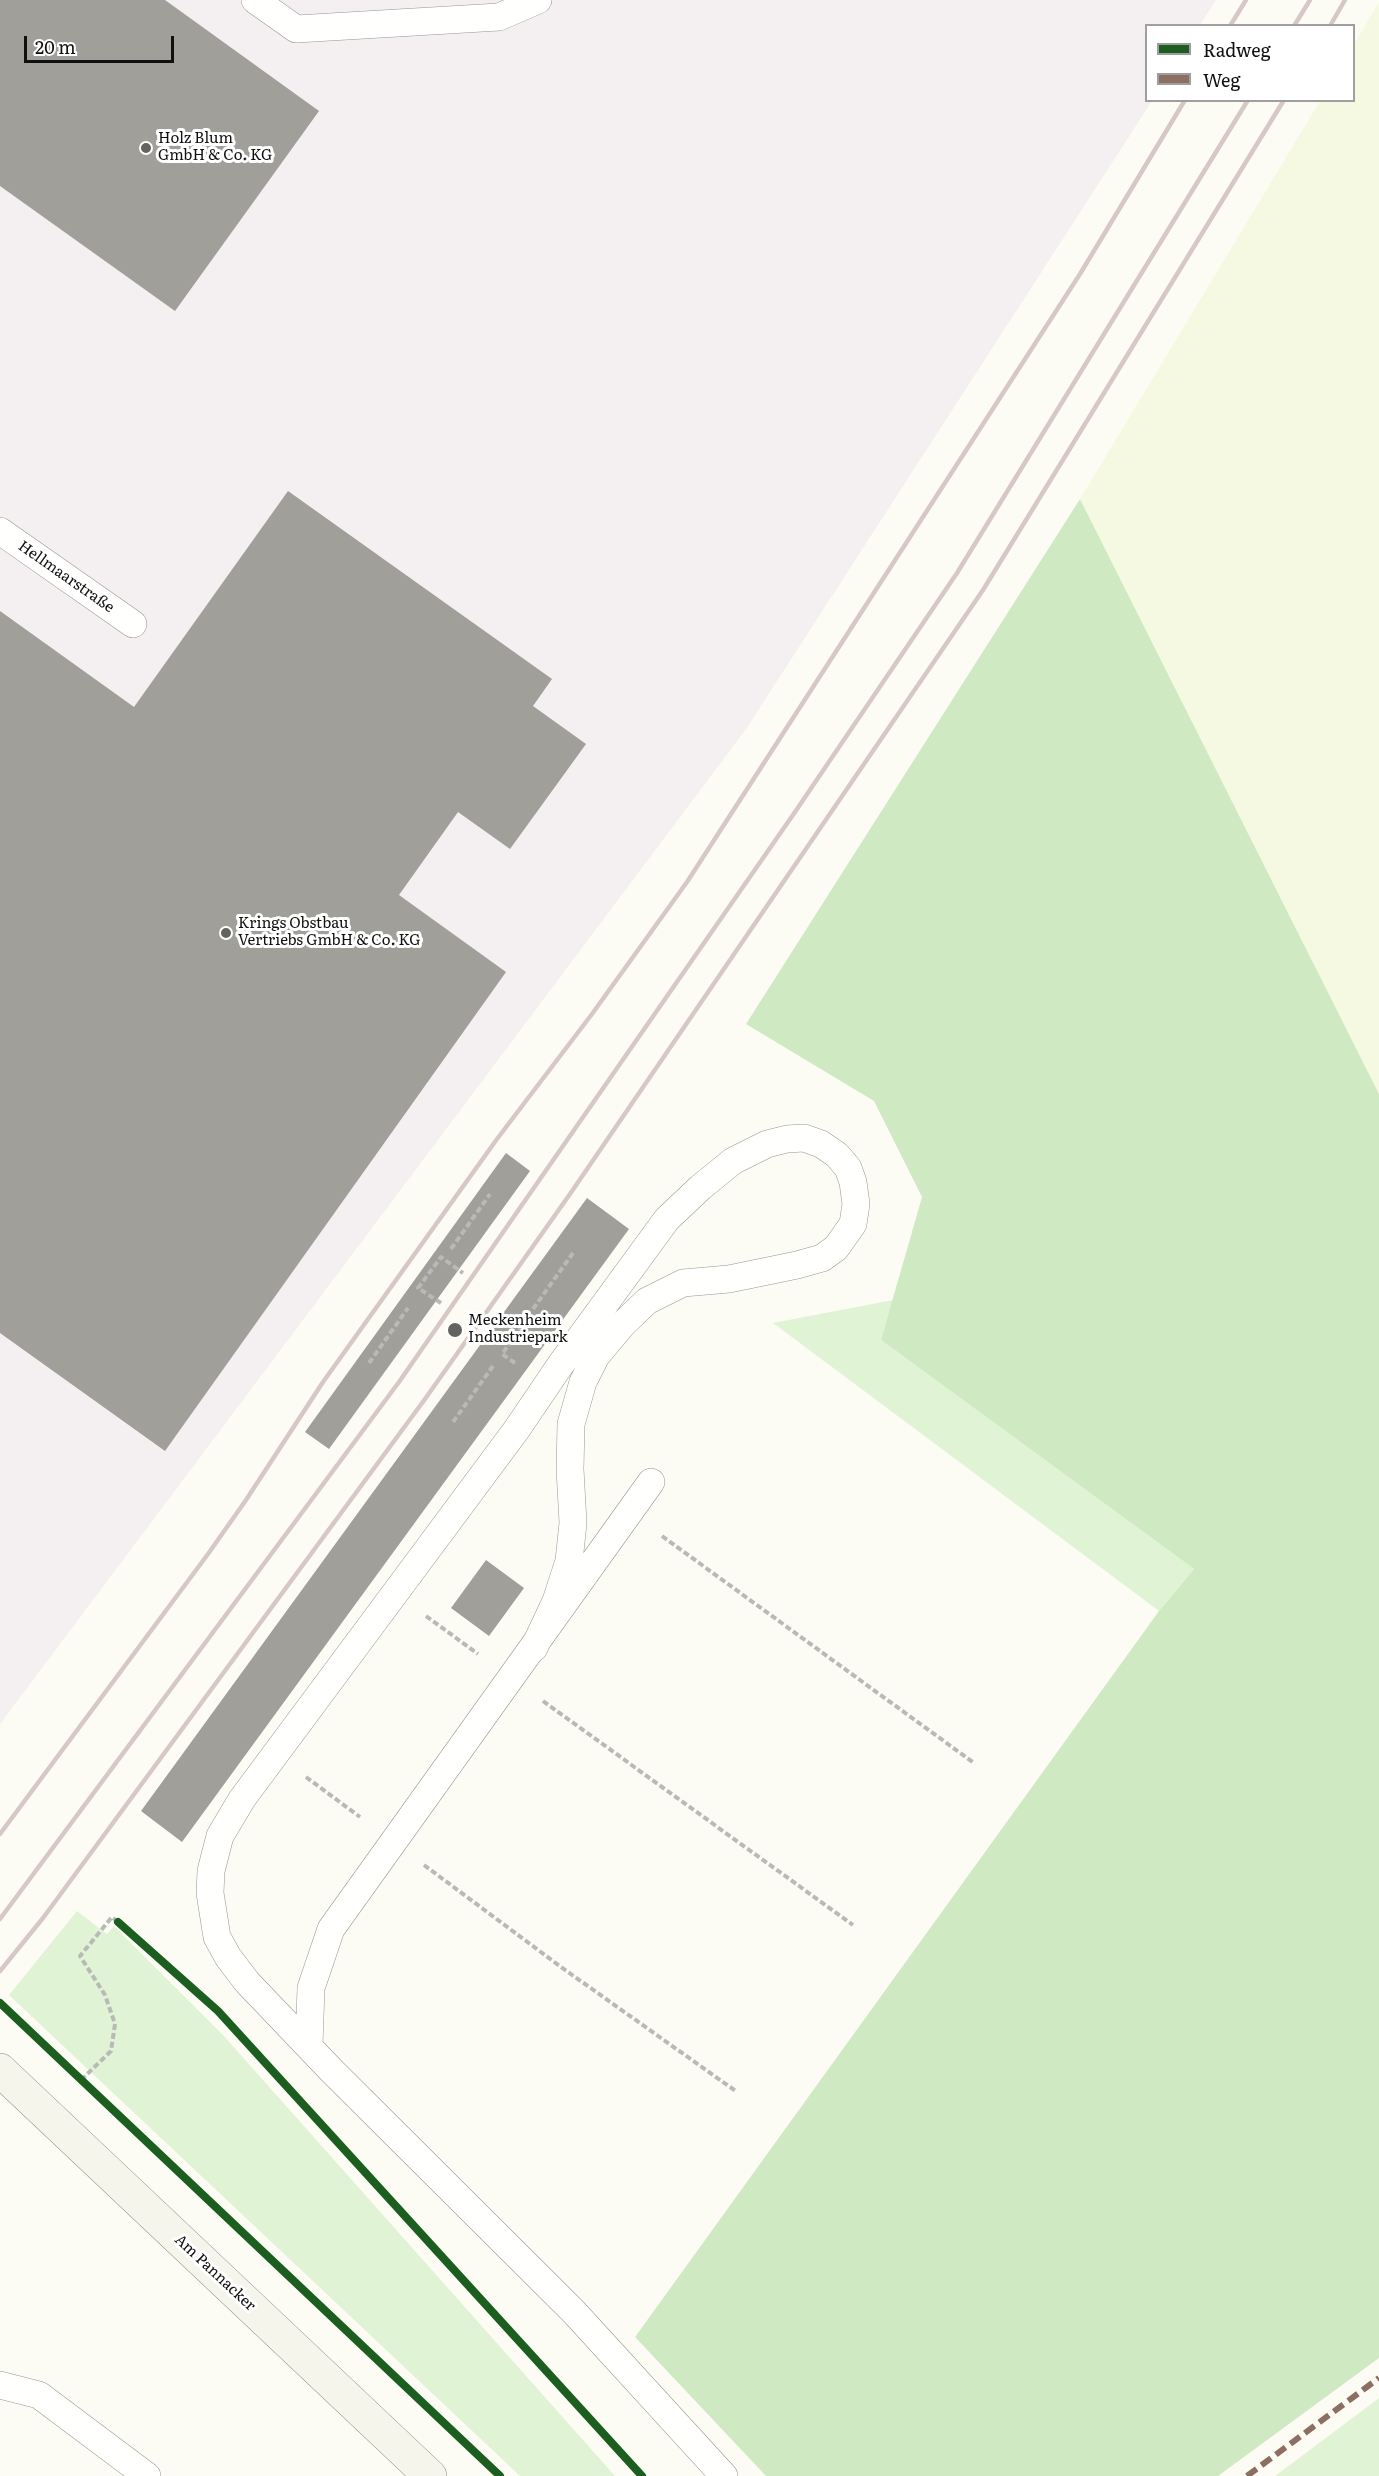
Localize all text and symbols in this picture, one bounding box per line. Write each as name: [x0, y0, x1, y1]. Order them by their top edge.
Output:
scale bar: [27, 24, 177, 62]
legend: [1145, 24, 1355, 102]
text: 20 m: [35, 33, 76, 60]
text: Radweg: [1203, 36, 1271, 63]
text: Weg: [1203, 66, 1240, 93]
place label: Holz Blum GmbH & Co. KG: [158, 130, 272, 165]
marker: Holz Blum GmbH & Co. KG: [139, 141, 153, 155]
street label: Hellmaarstraße: [15, 537, 117, 617]
place label: Krings Obstbau Vertriebs GmbH & Co. KG: [238, 915, 420, 950]
marker: Krings Obstbau Vertriebs GmbH & Co. KG: [219, 926, 233, 940]
place label: Meckenheim Industriepark: [468, 1312, 568, 1347]
marker: Meckenheim Industriepark: [446, 1321, 464, 1339]
street label: Am Pannacker: [171, 2231, 259, 2315]

